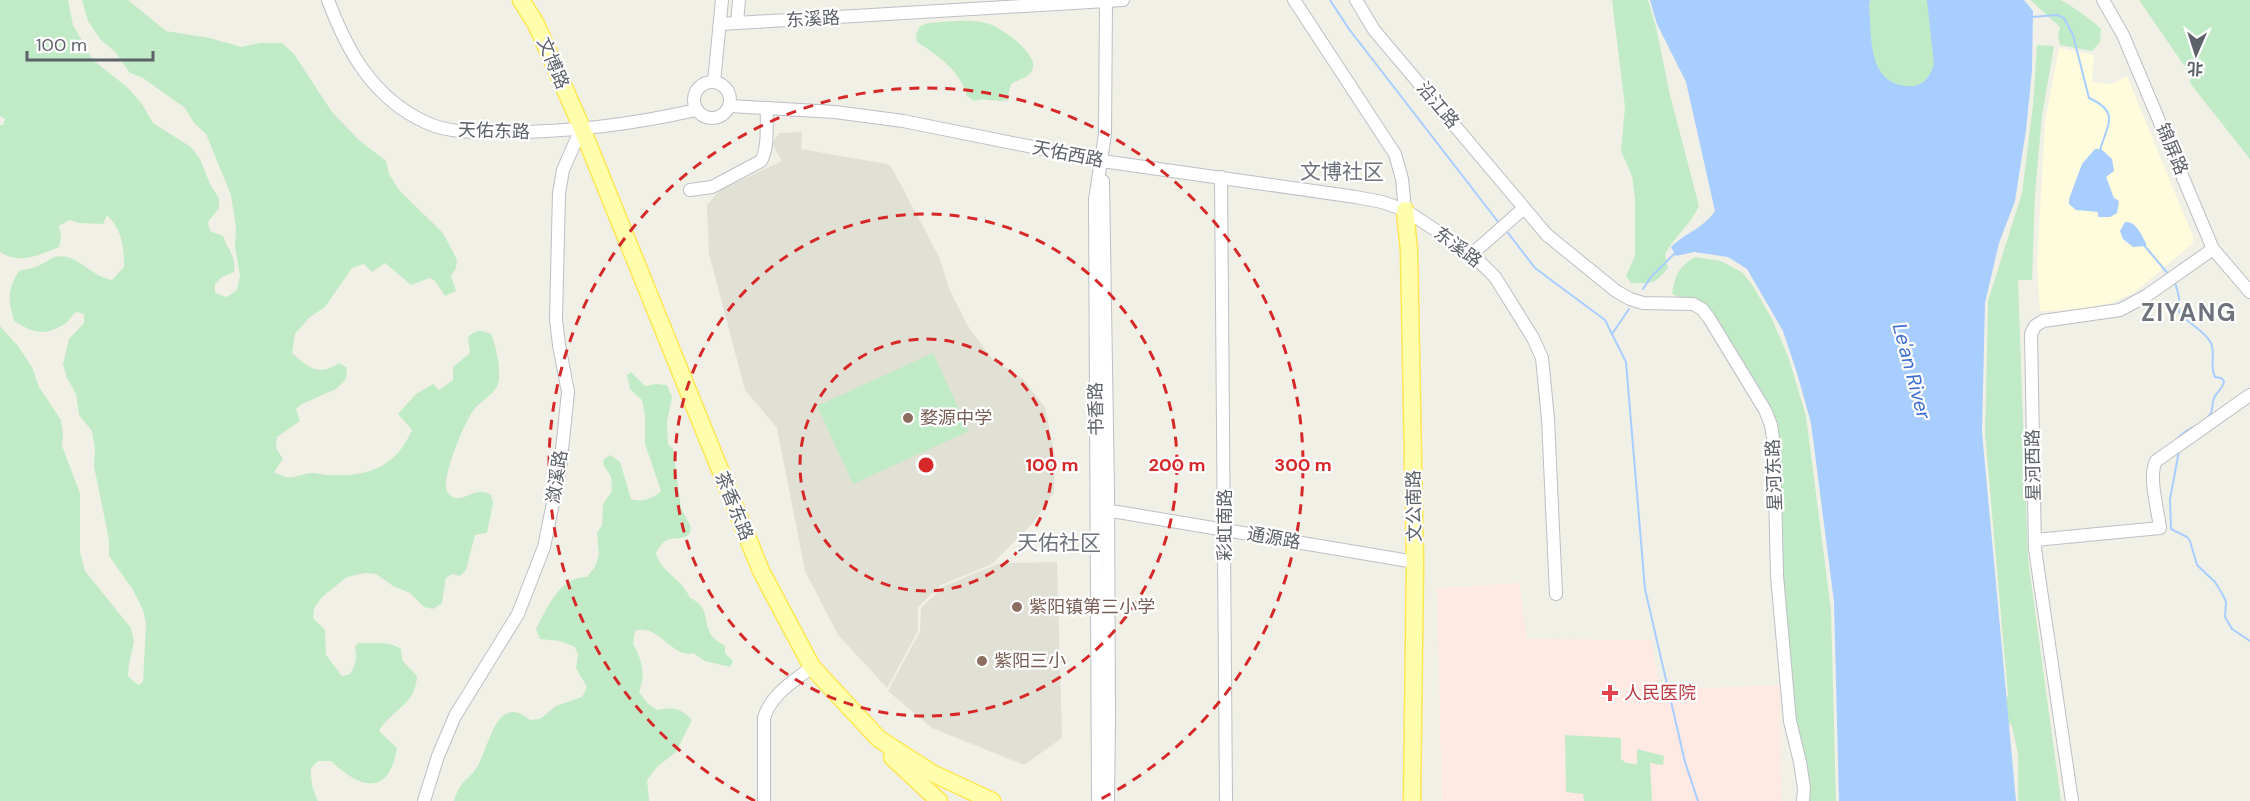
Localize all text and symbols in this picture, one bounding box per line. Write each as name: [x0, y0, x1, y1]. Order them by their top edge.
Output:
street label: 东溪路: [785, 6, 841, 32]
scale bar: [27, 24, 153, 62]
north arrow: [2166, 24, 2226, 84]
text: 100 m: [36, 33, 87, 57]
street label: 文博路: [531, 33, 575, 93]
text: 北: [2187, 58, 2204, 79]
street label: 沿江路: [1411, 77, 1465, 133]
street label: 天佑东路: [458, 118, 530, 144]
street label: 锦屏路: [2150, 119, 2194, 179]
street label: 天佑西路: [1030, 135, 1106, 173]
district label: 文博社区: [1300, 158, 1384, 186]
street label: 东溪路: [1429, 221, 1487, 273]
district label: ZIYANG: [2141, 297, 2237, 328]
water label: Le'an River: [1887, 320, 1937, 422]
street label: 书香路: [1084, 382, 1108, 436]
place label: 婺源中学: [920, 406, 992, 430]
marker: 婺源中学: [901, 411, 915, 425]
street label: 星河西路: [2020, 429, 2046, 501]
street label: 星河东路: [1761, 439, 1787, 511]
street label: 潋溪路: [541, 448, 573, 506]
text: 100 m: [1025, 453, 1079, 477]
text: 200 m: [1149, 453, 1205, 477]
text: 300 m: [1274, 453, 1332, 477]
centre of rings: [916, 455, 936, 475]
street label: 茶香东路: [709, 468, 759, 544]
street label: 文公南路: [1401, 470, 1427, 542]
street label: 彩虹南路: [1213, 489, 1237, 561]
street label: 通源路: [1245, 521, 1303, 555]
district label: 天佑社区: [1017, 529, 1101, 557]
place label: 紫阳镇第三小学: [1029, 595, 1155, 619]
marker: 紫阳镇第三小学: [1010, 600, 1024, 614]
place label: 紫阳三小: [994, 649, 1066, 673]
marker: 紫阳三小: [975, 654, 989, 668]
place label: 人民医院: [1624, 681, 1696, 705]
marker: 人民医院: [1601, 684, 1619, 702]

